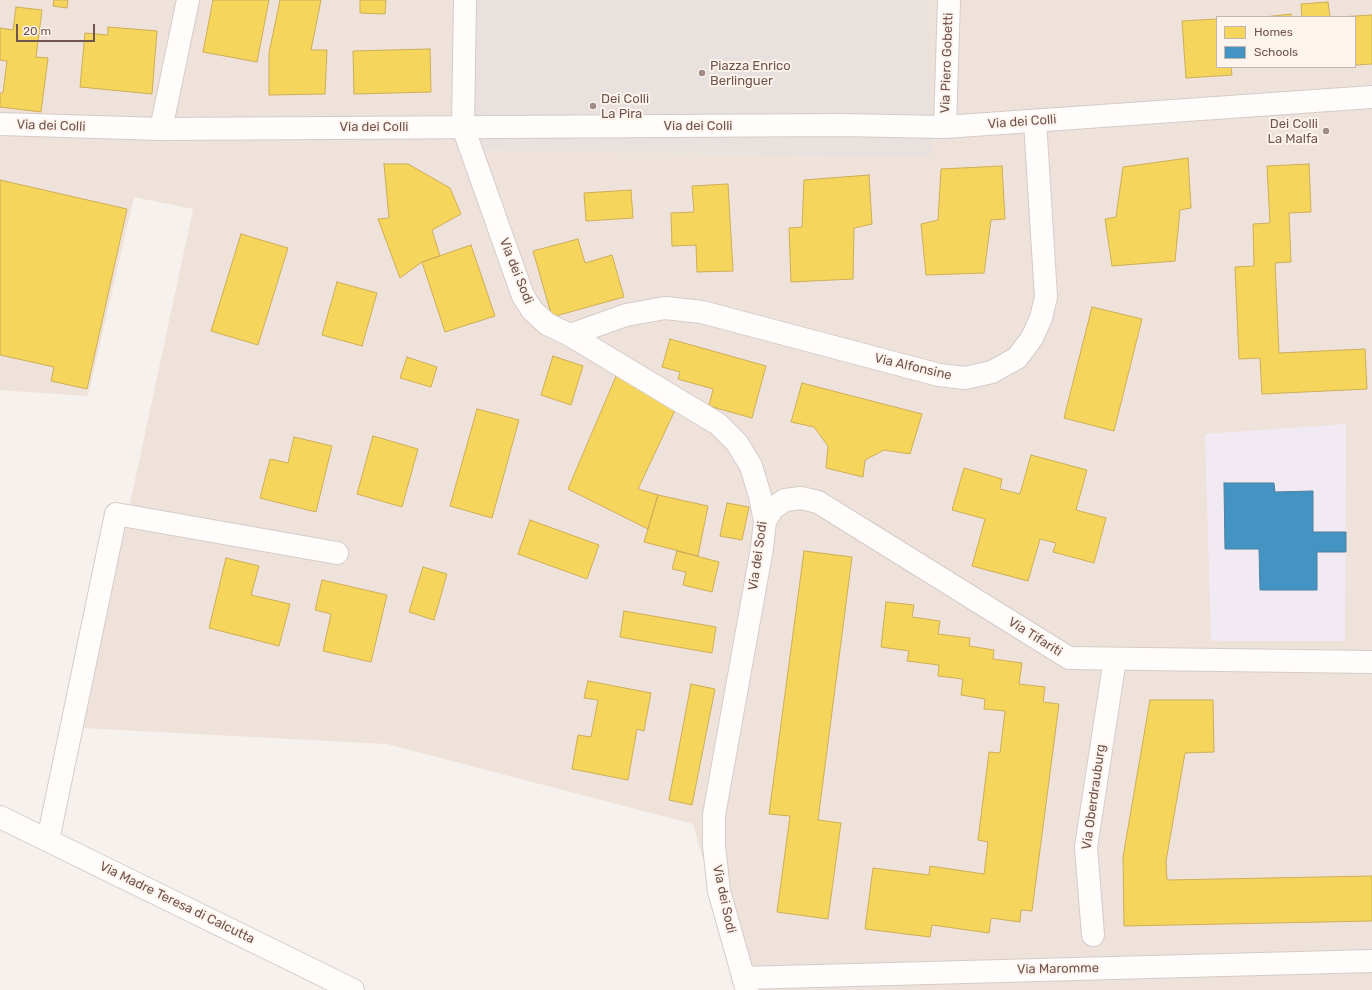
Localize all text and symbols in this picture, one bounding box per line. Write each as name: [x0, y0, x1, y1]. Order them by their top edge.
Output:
street label: Via Piero Gobetti: [937, 12, 957, 114]
scale bar: [18, 16, 97, 42]
legend: [1216, 16, 1356, 68]
text: 20 m: [23, 24, 51, 38]
text: Homes: [1254, 25, 1293, 39]
text: Schools: [1254, 45, 1298, 59]
place label: Piazza Enrico Berlinguer: [710, 58, 791, 89]
marker: Piazza Enrico Berlinguer: [697, 68, 707, 78]
place label: Dei Colli La Pira: [601, 91, 649, 122]
marker: Dei Colli La Pira: [588, 101, 598, 111]
street label: Via dei Colli: [987, 112, 1057, 132]
place label: Dei Colli La Malfa: [1268, 116, 1318, 147]
street label: Via dei Colli: [16, 117, 86, 135]
street label: Via dei Colli: [664, 118, 732, 134]
street label: Via dei Colli: [340, 119, 408, 135]
marker: Dei Colli La Malfa: [1321, 126, 1331, 136]
street label: Via dei Sodi: [496, 236, 536, 306]
street label: Via Alfonsine: [873, 351, 953, 383]
street label: Via dei Sodi: [745, 520, 771, 592]
street label: Via Tifariti: [1005, 614, 1065, 660]
street label: Via Oberdrauburg: [1079, 743, 1109, 851]
street label: Via Madre Teresa di Calcutta: [97, 859, 257, 947]
street label: Via dei Sodi: [709, 863, 739, 935]
street label: Via Maromme: [1017, 960, 1099, 978]

